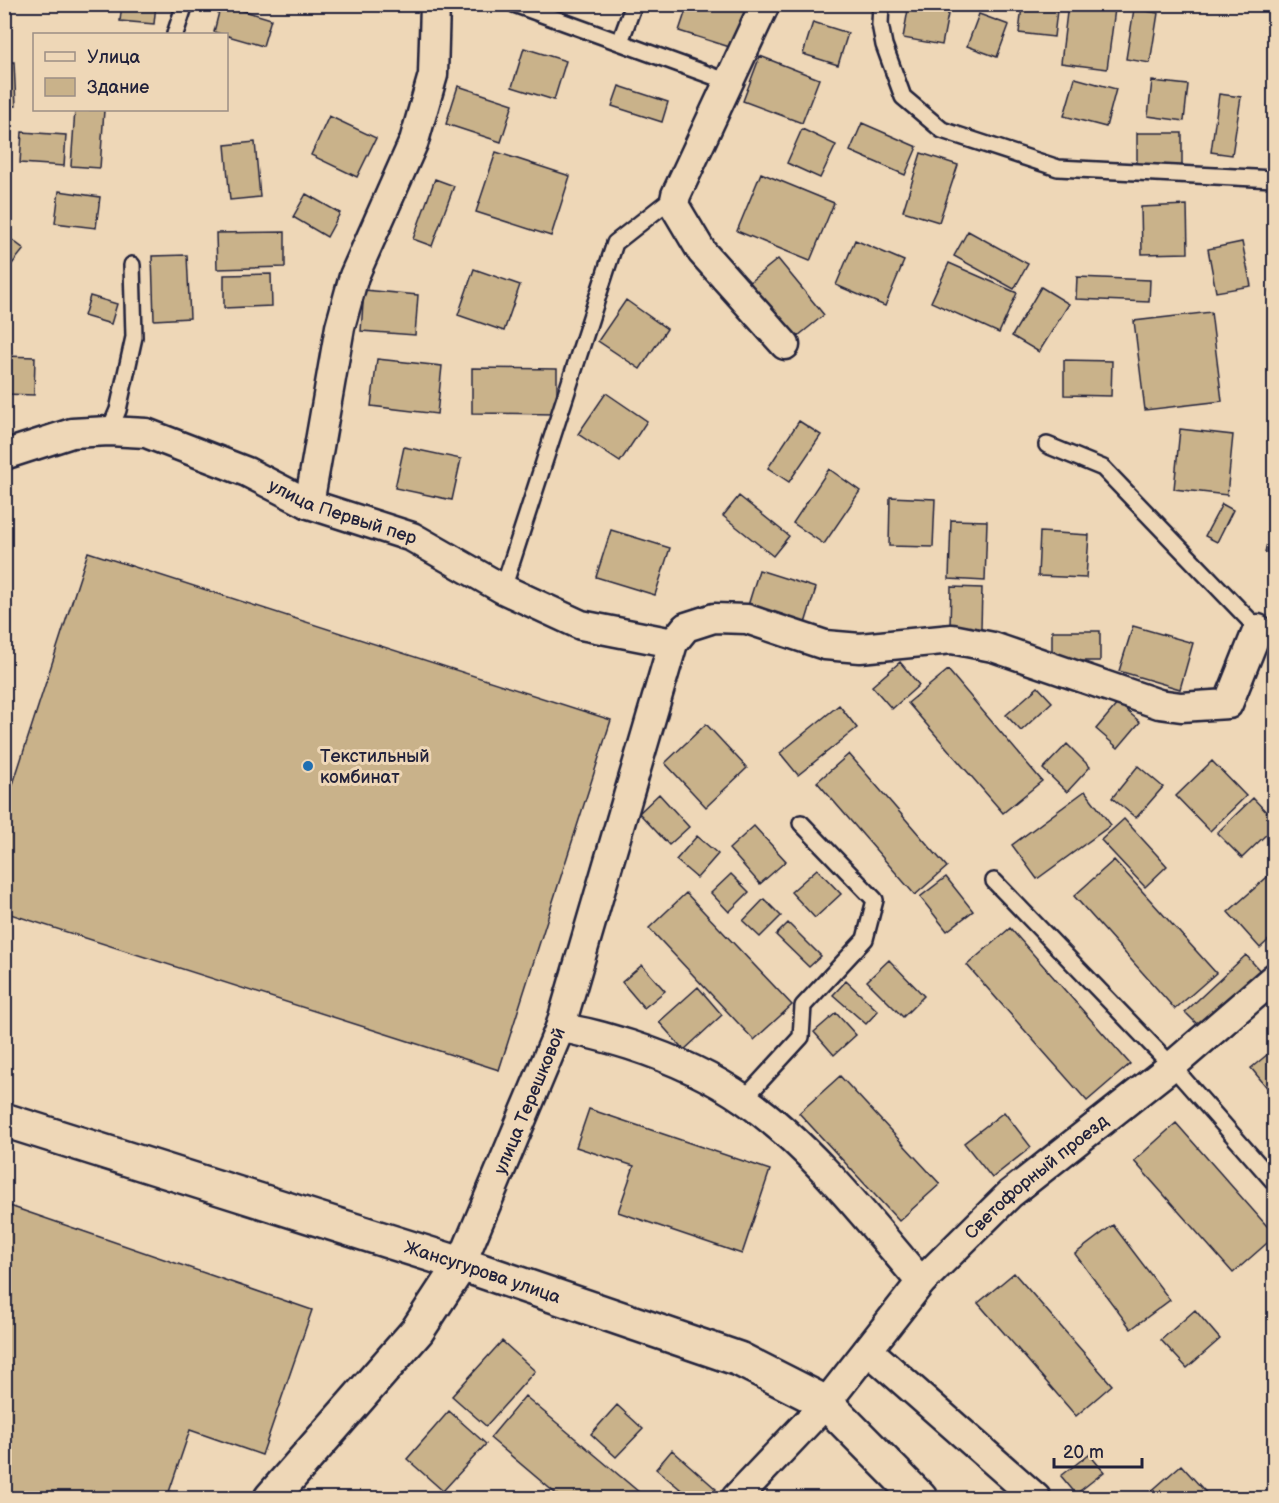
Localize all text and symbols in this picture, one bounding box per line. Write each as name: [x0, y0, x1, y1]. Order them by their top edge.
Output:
legend: [33, 33, 228, 111]
text: Улица: [87, 47, 141, 68]
text: Здание: [87, 77, 149, 98]
street label: улица Первый пер: [265, 475, 419, 549]
place label: Текстильный комбинат: [320, 746, 430, 788]
marker: Текстильный комбинат: [301, 759, 315, 773]
street label: улица Терешковой: [490, 1024, 570, 1177]
street label: Светофорный проезд: [961, 1111, 1113, 1244]
street label: Жансугурова улица: [402, 1237, 564, 1308]
scale bar: [1054, 1431, 1142, 1469]
text: 20 m: [1063, 1442, 1104, 1463]

